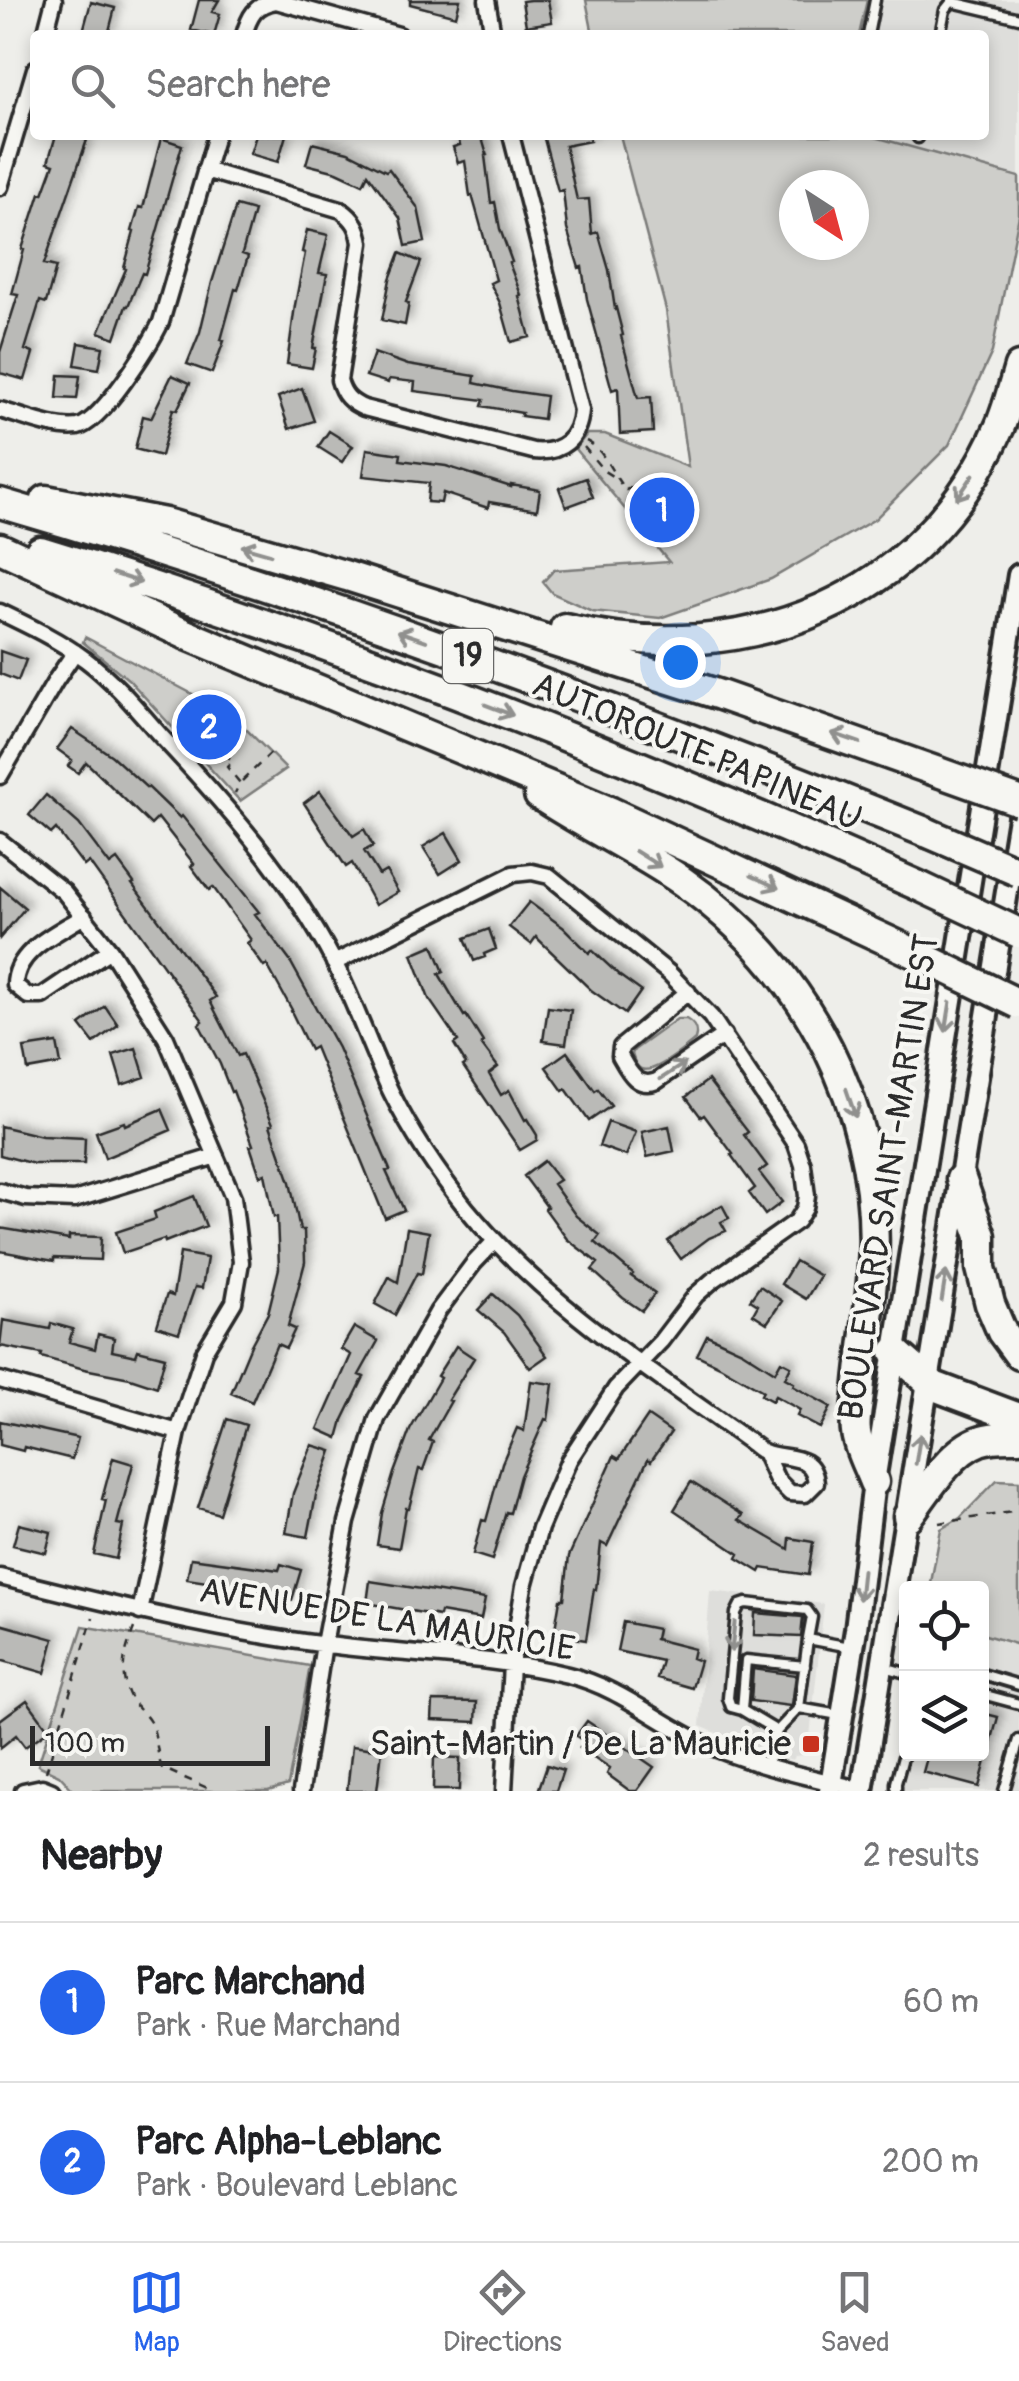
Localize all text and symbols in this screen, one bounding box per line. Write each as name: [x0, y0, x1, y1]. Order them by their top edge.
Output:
search box: [30, 30, 989, 140]
icon: search: [65, 58, 120, 113]
text: Search here: [145, 61, 331, 109]
north arrow: [779, 170, 869, 260]
pin: 1: [630, 472, 694, 548]
one-way arrow: [955, 473, 976, 501]
one-way arrow: [241, 540, 272, 558]
one-way arrow: [110, 571, 142, 589]
one-way arrow: [397, 626, 428, 644]
road number: 19: [443, 629, 493, 683]
your location: [655, 637, 706, 688]
street label: AUTOROUTE PAPINEAU: [526, 663, 868, 841]
pin: 2: [176, 690, 242, 764]
one-way arrow: [483, 702, 514, 720]
one-way arrow: [831, 728, 862, 746]
one-way arrow: [633, 849, 662, 869]
one-way arrow: [749, 874, 780, 892]
street label: BOULEVARD SAINT-MARTIN EST: [829, 931, 949, 1423]
one-way arrow: [938, 1000, 957, 1033]
one-way arrow: [658, 1061, 686, 1082]
one-way arrow: [844, 1087, 862, 1119]
one-way arrow: [935, 1270, 954, 1303]
one-way arrow: [910, 1433, 928, 1466]
one-way arrow: [851, 1568, 870, 1600]
street label: AVENUE DE LA MAURICIE: [196, 1569, 578, 1671]
map controls: [899, 1581, 989, 1761]
button: locate: [899, 1581, 989, 1671]
one-way arrow: [723, 1620, 742, 1652]
button: layers: [899, 1671, 989, 1761]
scale bar: [30, 1721, 270, 1766]
place label: Saint-Martin / De La Mauricie: [370, 1722, 791, 1766]
text: 100 m: [45, 1726, 125, 1761]
marker: Saint-Martin / De La Mauricie: [800, 1733, 822, 1755]
text: Nearby: [40, 1830, 162, 1882]
text: 2 results: [863, 1836, 979, 1876]
text: Parc Marchand: [135, 1958, 366, 2006]
text: 1: [66, 1982, 79, 2022]
text: 60 m: [903, 1982, 979, 2022]
text: Park · Rue Marchand: [135, 2006, 401, 2046]
text: Parc Alpha-Leblanc: [135, 2118, 442, 2166]
text: 2: [64, 2142, 81, 2182]
text: 200 m: [882, 2142, 979, 2182]
text: Park · Boulevard Leblanc: [135, 2166, 458, 2206]
tab: Map: [129, 2265, 184, 2360]
tab: Directions: [443, 2265, 562, 2360]
tab: Saved: [820, 2265, 890, 2360]

